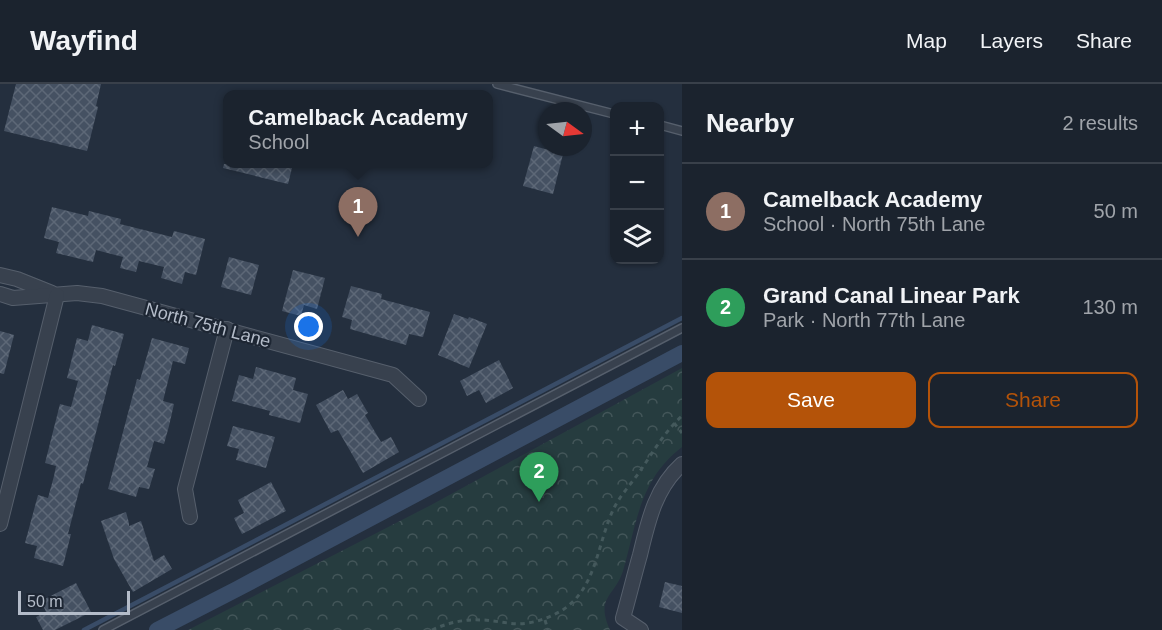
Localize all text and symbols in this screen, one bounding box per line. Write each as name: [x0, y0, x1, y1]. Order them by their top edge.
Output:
text: Wayfind: [30, 25, 138, 56]
text: Map: [906, 29, 947, 52]
text: Layers: [980, 29, 1043, 52]
text: Share: [1076, 29, 1132, 52]
popup: [223, 90, 493, 168]
north arrow: [538, 102, 592, 156]
map controls: [610, 102, 664, 264]
button: +: [610, 102, 664, 156]
text: Camelback Academy: [248, 105, 468, 130]
text: Nearby: [706, 108, 794, 138]
text: 2 results: [1062, 112, 1138, 134]
text: School: [248, 131, 310, 153]
button: −: [610, 156, 664, 210]
text: Camelback Academy: [763, 187, 982, 212]
pin: 1: [338, 188, 378, 237]
text: 1: [720, 200, 731, 222]
text: 50 m: [1094, 200, 1138, 222]
button: layers: [610, 210, 664, 264]
text: School · North 75th Lane: [763, 213, 985, 235]
text: Grand Canal Linear Park: [763, 283, 1020, 308]
text: 2: [720, 296, 731, 318]
text: 130 m: [1082, 296, 1138, 318]
street label: North 75th Lane: [143, 299, 273, 351]
text: Park · North 77th Lane: [763, 309, 965, 331]
your location: [294, 312, 323, 341]
button: Save: [706, 372, 916, 428]
button: Share: [928, 372, 1138, 428]
pin: 2: [520, 452, 558, 502]
scale bar: [18, 588, 130, 616]
text: 50 m: [27, 593, 63, 610]

